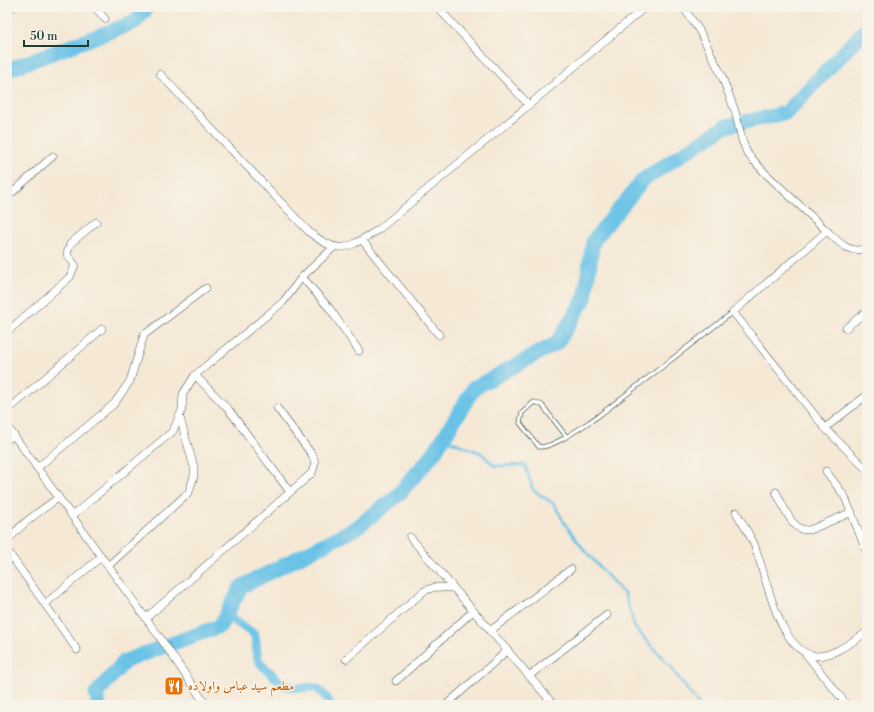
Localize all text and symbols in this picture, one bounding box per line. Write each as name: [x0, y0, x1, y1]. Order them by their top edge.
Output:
scale bar: [24, 22, 88, 48]
text: 50 m: [30, 29, 58, 44]
restaurant icon: مطعم سيد عباس واولاده: [163, 675, 185, 697]
place label: مطعم سيد عباس واولاده: [188, 678, 294, 698]

